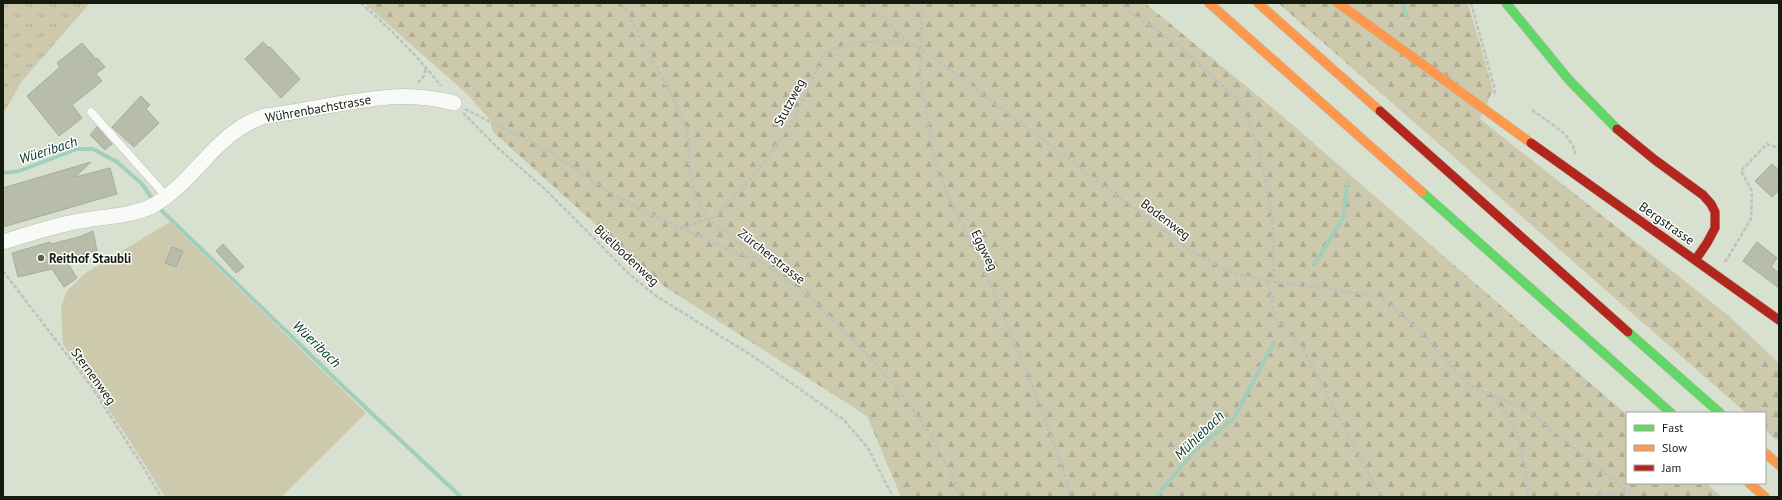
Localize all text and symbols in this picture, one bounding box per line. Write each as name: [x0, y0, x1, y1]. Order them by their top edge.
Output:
street label: Stutzweg: [770, 76, 809, 129]
street label: Wührenbachstrasse: [264, 91, 372, 126]
water label: Wüeribach: [17, 132, 79, 168]
street label: Bodenweg: [1137, 195, 1194, 244]
street label: Bergstrasse: [1636, 198, 1698, 249]
street label: Büelbodenweg: [591, 221, 663, 290]
street label: Zürcherstrasse: [735, 225, 809, 288]
street label: Eggweg: [967, 227, 1002, 274]
place label: Reithof Staubli: [49, 250, 131, 267]
marker: Reithof Staubli: [36, 253, 46, 263]
water label: Wüeribach: [289, 317, 345, 371]
street label: Sternenweg: [67, 345, 120, 408]
water label: Mühlebach: [1170, 407, 1228, 463]
legend: [1626, 412, 1766, 484]
text: Fast: [1662, 420, 1683, 435]
text: Slow: [1662, 440, 1687, 455]
text: Jam: [1661, 460, 1681, 475]

